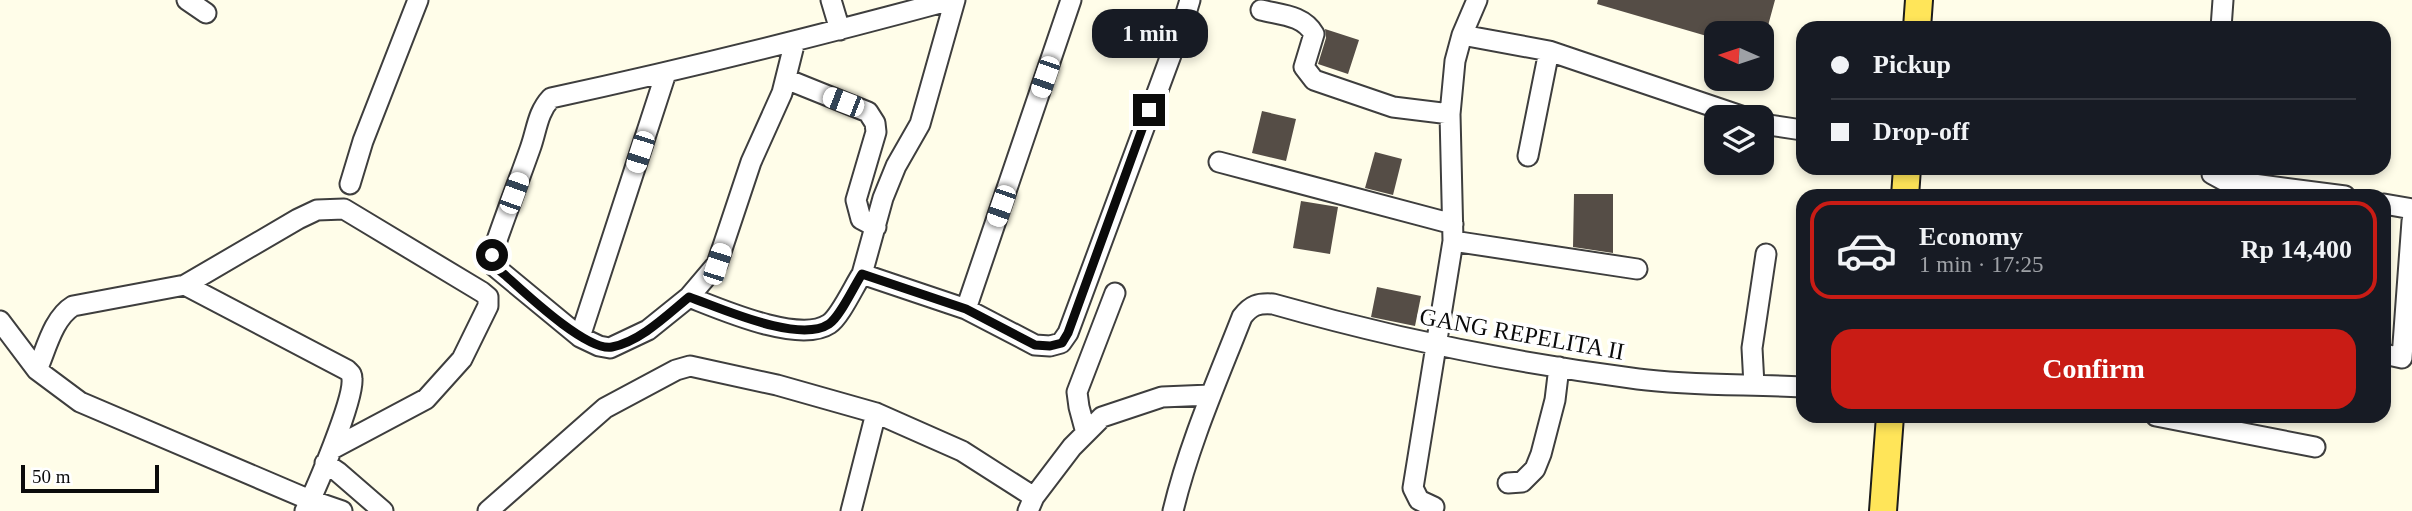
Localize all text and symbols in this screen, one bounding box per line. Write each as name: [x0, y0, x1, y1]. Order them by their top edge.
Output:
callout: 1 min: [1091, 8, 1207, 57]
text: 1 min: [1122, 21, 1178, 46]
north arrow: [1704, 21, 1774, 91]
map controls: [1704, 21, 1774, 175]
text: Pickup: [1873, 50, 1951, 79]
car: [1029, 54, 1062, 100]
car: [820, 85, 867, 119]
route end: [1133, 94, 1165, 126]
button: layers: [1704, 105, 1774, 175]
text: Drop-off: [1873, 117, 1969, 146]
car: [624, 129, 657, 175]
car: [497, 170, 532, 216]
car: [985, 183, 1018, 229]
icon: car: [1835, 219, 1898, 282]
text: Economy: [1919, 222, 2023, 251]
text: Rp 14,400: [2241, 235, 2352, 264]
route start: [476, 239, 508, 271]
car: [701, 241, 734, 287]
text: 1 min · 17:25: [1919, 252, 2044, 277]
street label: GANG REPELITA II: [1418, 303, 1626, 365]
button: Confirm: [1831, 329, 2356, 409]
scale bar: [21, 462, 159, 494]
text: 50 m: [32, 466, 71, 487]

